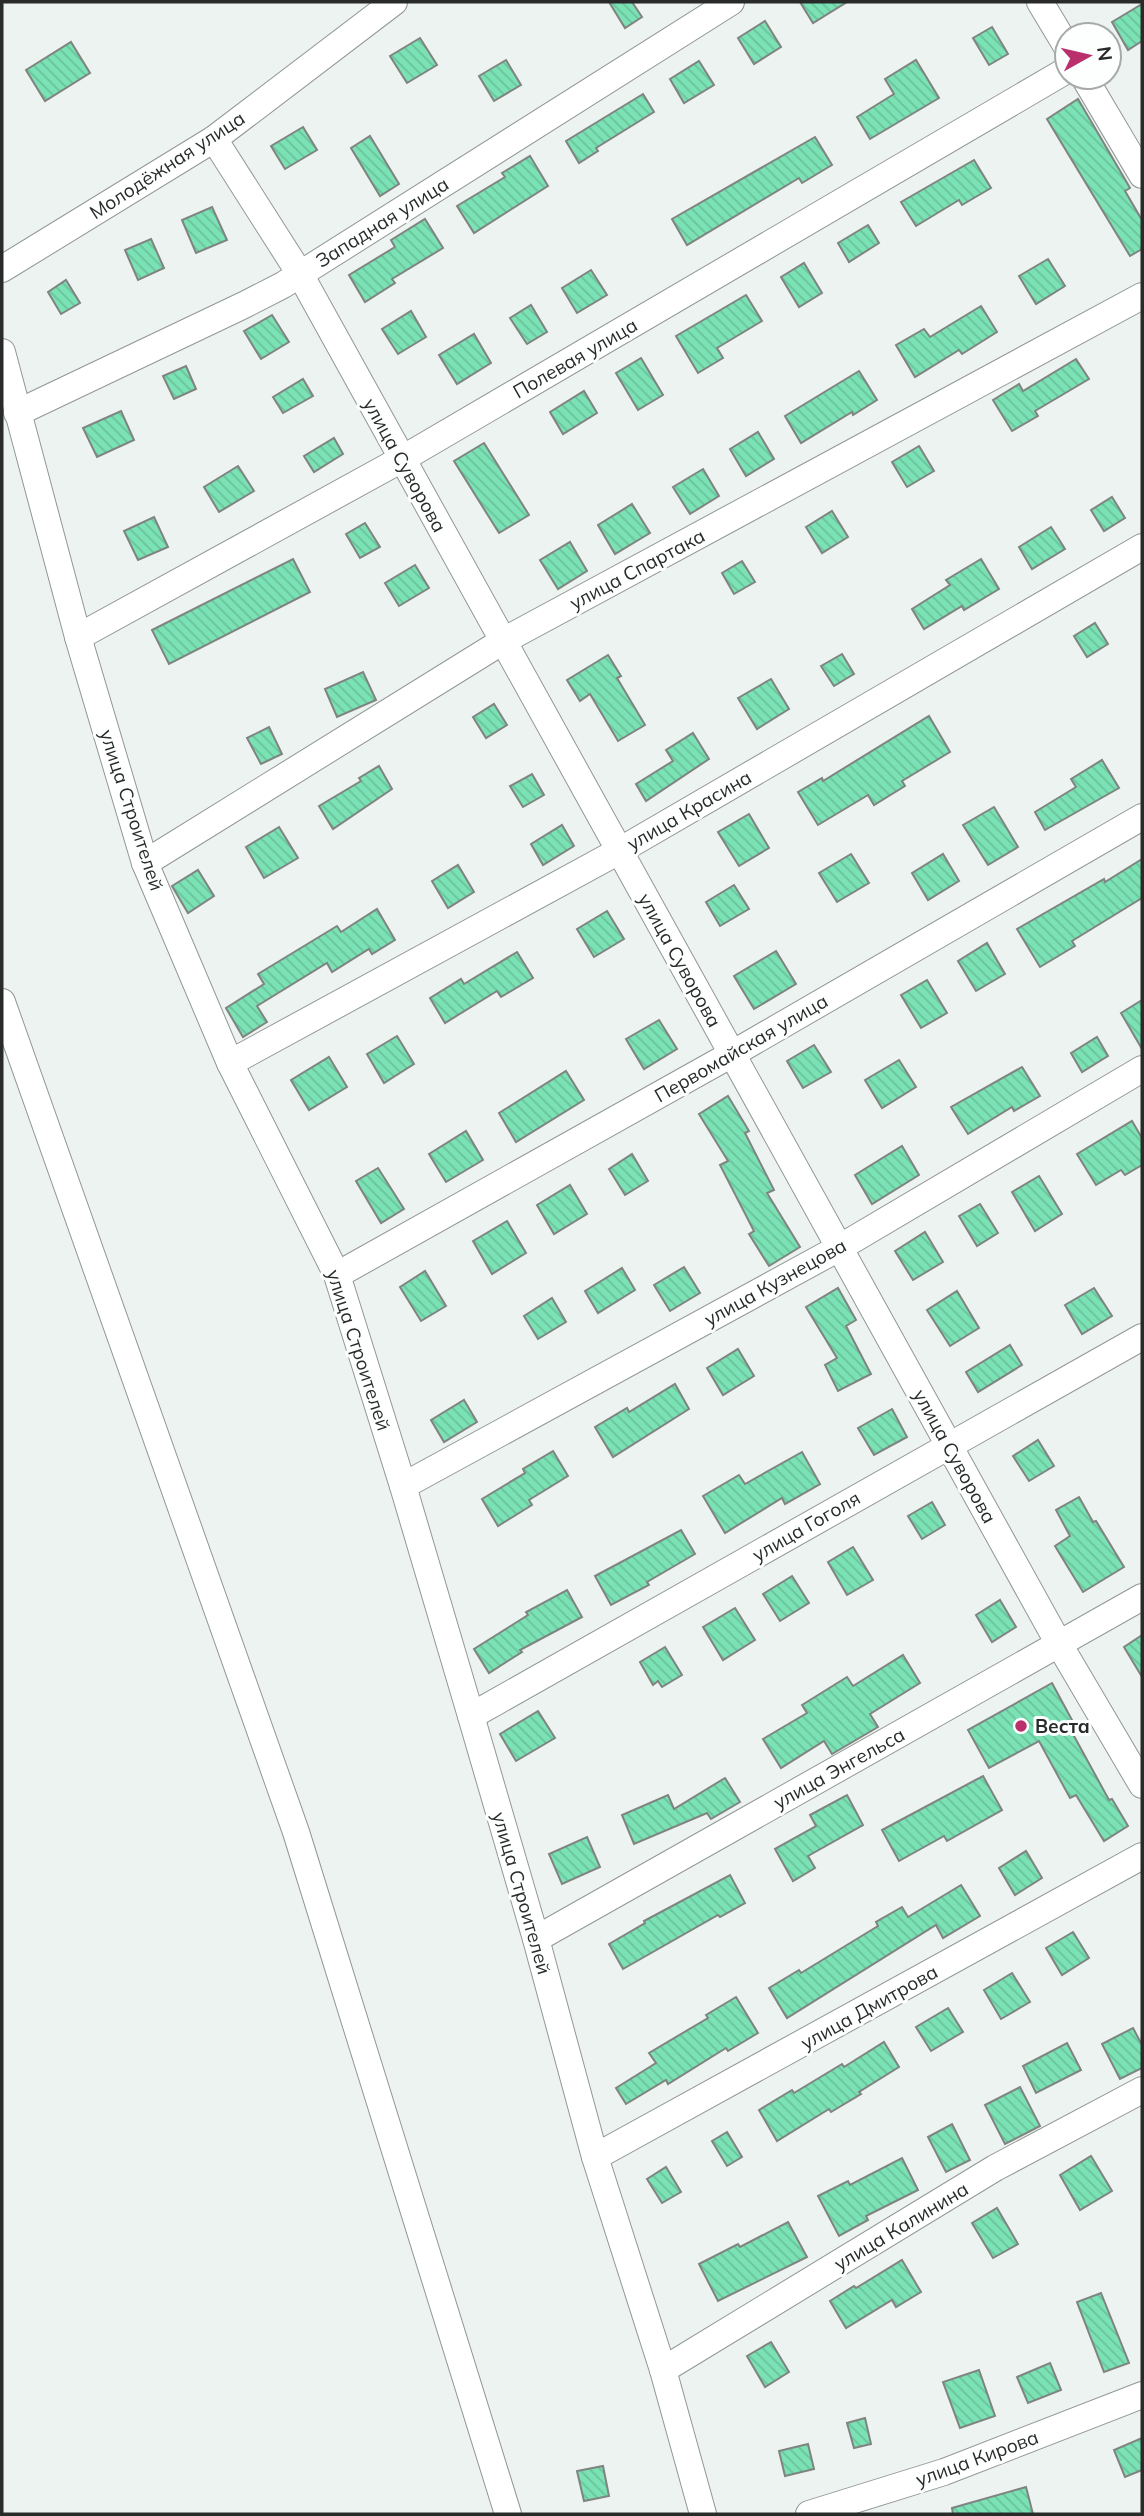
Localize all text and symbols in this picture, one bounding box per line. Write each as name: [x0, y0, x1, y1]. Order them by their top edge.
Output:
north arrow: [1053, 21, 1123, 91]
text: N: [1092, 45, 1118, 62]
street label: Молодёжная улица: [85, 106, 249, 224]
street label: Западная улица: [311, 172, 453, 272]
street label: Полевая улица: [508, 313, 642, 403]
street label: улица Суворова: [358, 394, 452, 536]
street label: улица Спартака: [565, 523, 709, 615]
street label: улица Строителей: [95, 726, 169, 894]
street label: улица Красина: [622, 765, 756, 855]
street label: улица Суворова: [633, 889, 727, 1031]
street label: Первомайская улица: [650, 989, 832, 1107]
street label: улица Кузнецова: [700, 1233, 850, 1331]
street label: улица Строителей: [322, 1266, 396, 1434]
street label: улица Суворова: [908, 1385, 1002, 1527]
street label: улица Гоголя: [748, 1485, 864, 1567]
place label: Веста: [1035, 1714, 1090, 1738]
marker: Веста: [1013, 1718, 1029, 1734]
street label: улица Энгельса: [769, 1722, 909, 1814]
street label: улица Строителей: [487, 1809, 557, 1977]
street label: улица Дмитрова: [796, 1959, 942, 2055]
street label: улица Калинина: [829, 2176, 973, 2276]
street label: улица Кирова: [912, 2425, 1042, 2491]

